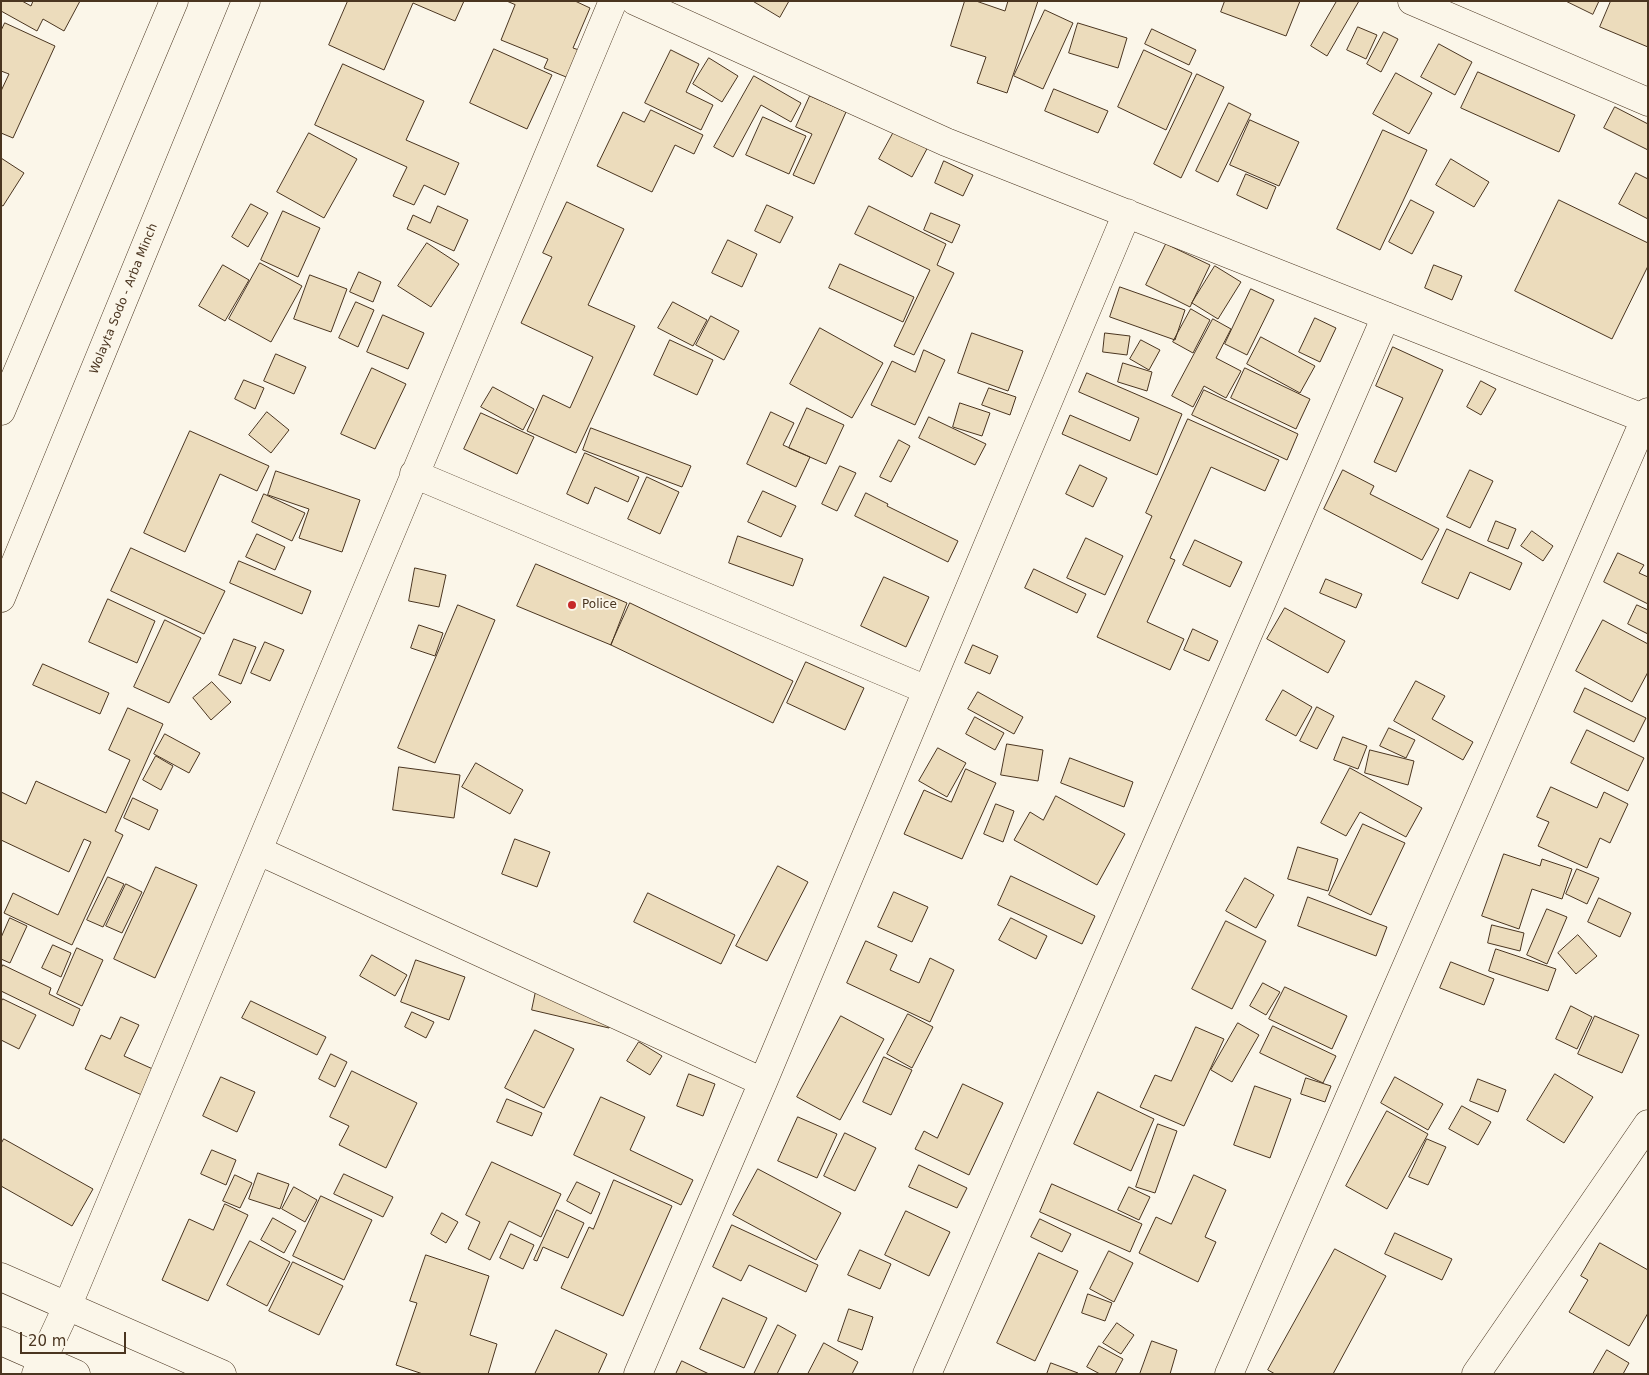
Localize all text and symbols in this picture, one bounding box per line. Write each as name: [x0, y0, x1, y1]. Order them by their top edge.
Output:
street label: Wolayta Sodo - Arba Minch: [87, 221, 161, 377]
place label: Police: [582, 598, 617, 612]
marker: Police: [566, 599, 578, 611]
scale bar: [22, 1322, 129, 1354]
text: 20 m: [28, 1332, 66, 1350]

